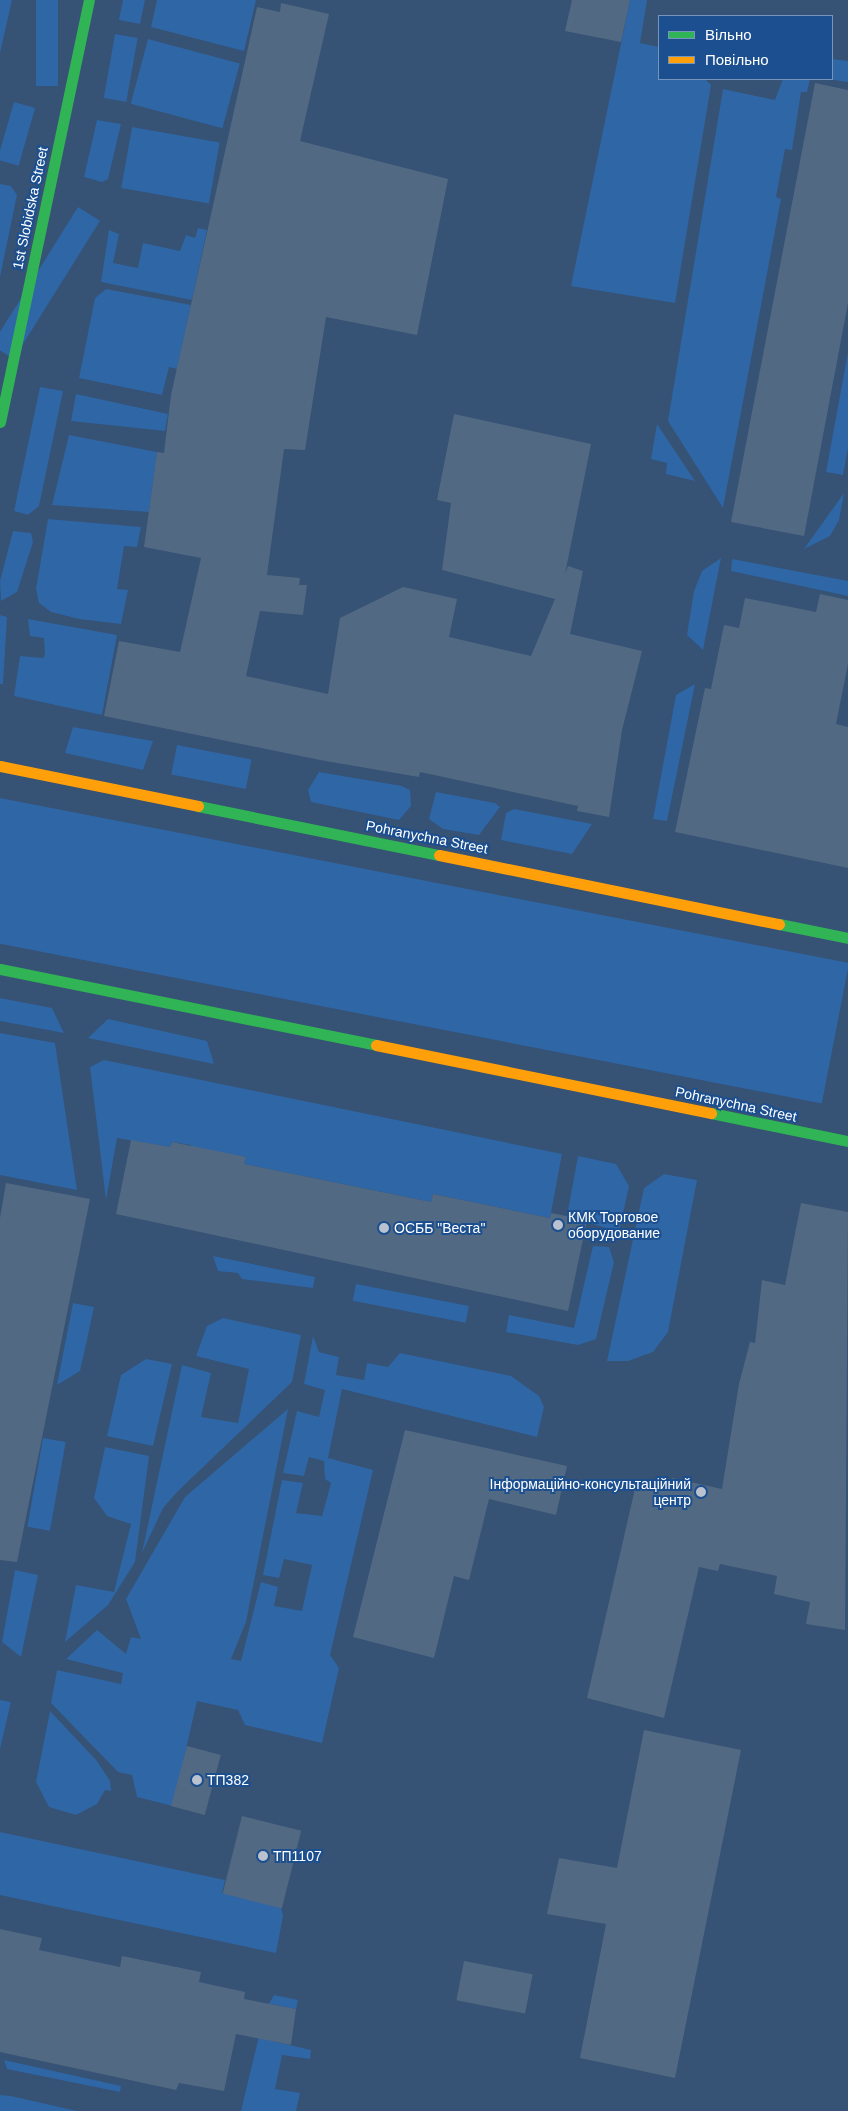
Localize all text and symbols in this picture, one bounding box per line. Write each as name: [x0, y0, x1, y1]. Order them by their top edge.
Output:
legend: [658, 15, 833, 80]
text: Вільно: [705, 26, 752, 43]
text: Повільно: [705, 51, 769, 68]
street label: 1st Slobidska Street: [9, 145, 51, 271]
street label: Pohranychna Street: [365, 817, 489, 857]
street label: Pohranychna Street: [674, 1083, 798, 1125]
place label: КМК Торговое оборудование: [568, 1209, 660, 1242]
marker: КМК Торговое оборудование: [552, 1219, 564, 1231]
place label: ОСББ "Веста": [394, 1220, 485, 1236]
marker: ОСББ "Веста": [378, 1222, 390, 1234]
place label: Інформаційно-консультаційний центр: [490, 1476, 691, 1508]
marker: Інформаційно-консультаційний центр: [695, 1486, 707, 1498]
place label: ТП382: [207, 1772, 249, 1788]
marker: ТП382: [191, 1774, 203, 1786]
place label: ТП1107: [273, 1848, 322, 1864]
marker: ТП1107: [257, 1850, 269, 1862]

